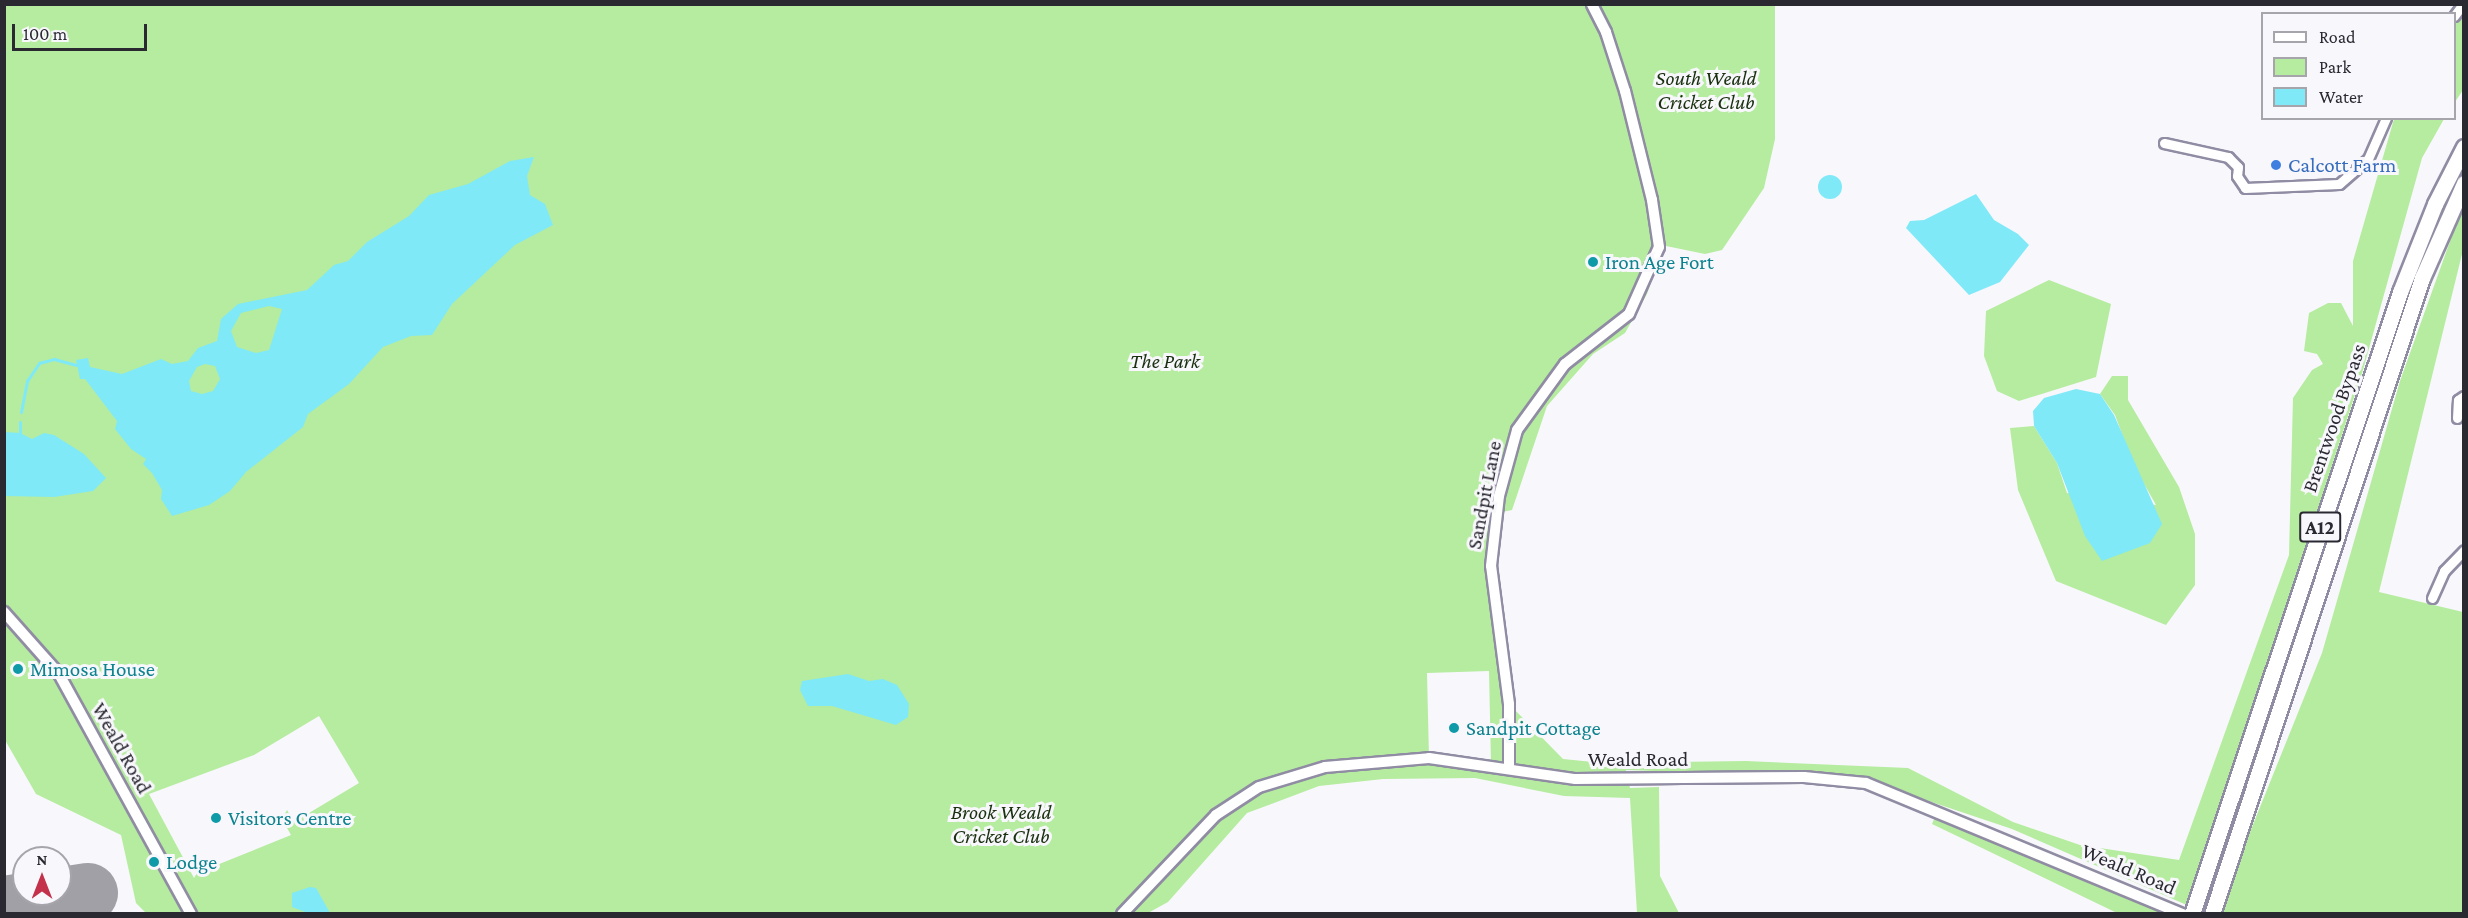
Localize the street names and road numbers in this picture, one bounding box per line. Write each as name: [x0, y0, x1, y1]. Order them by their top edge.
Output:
street label: Brentwood Bypass: [2297, 340, 2371, 496]
street label: Sandpit Lane: [1461, 439, 1507, 551]
road number: A12: [2299, 510, 2341, 544]
street label: Weald Road: [87, 698, 157, 798]
street label: Weald Road: [1588, 746, 1688, 772]
street label: Weald Road: [2078, 838, 2180, 900]

